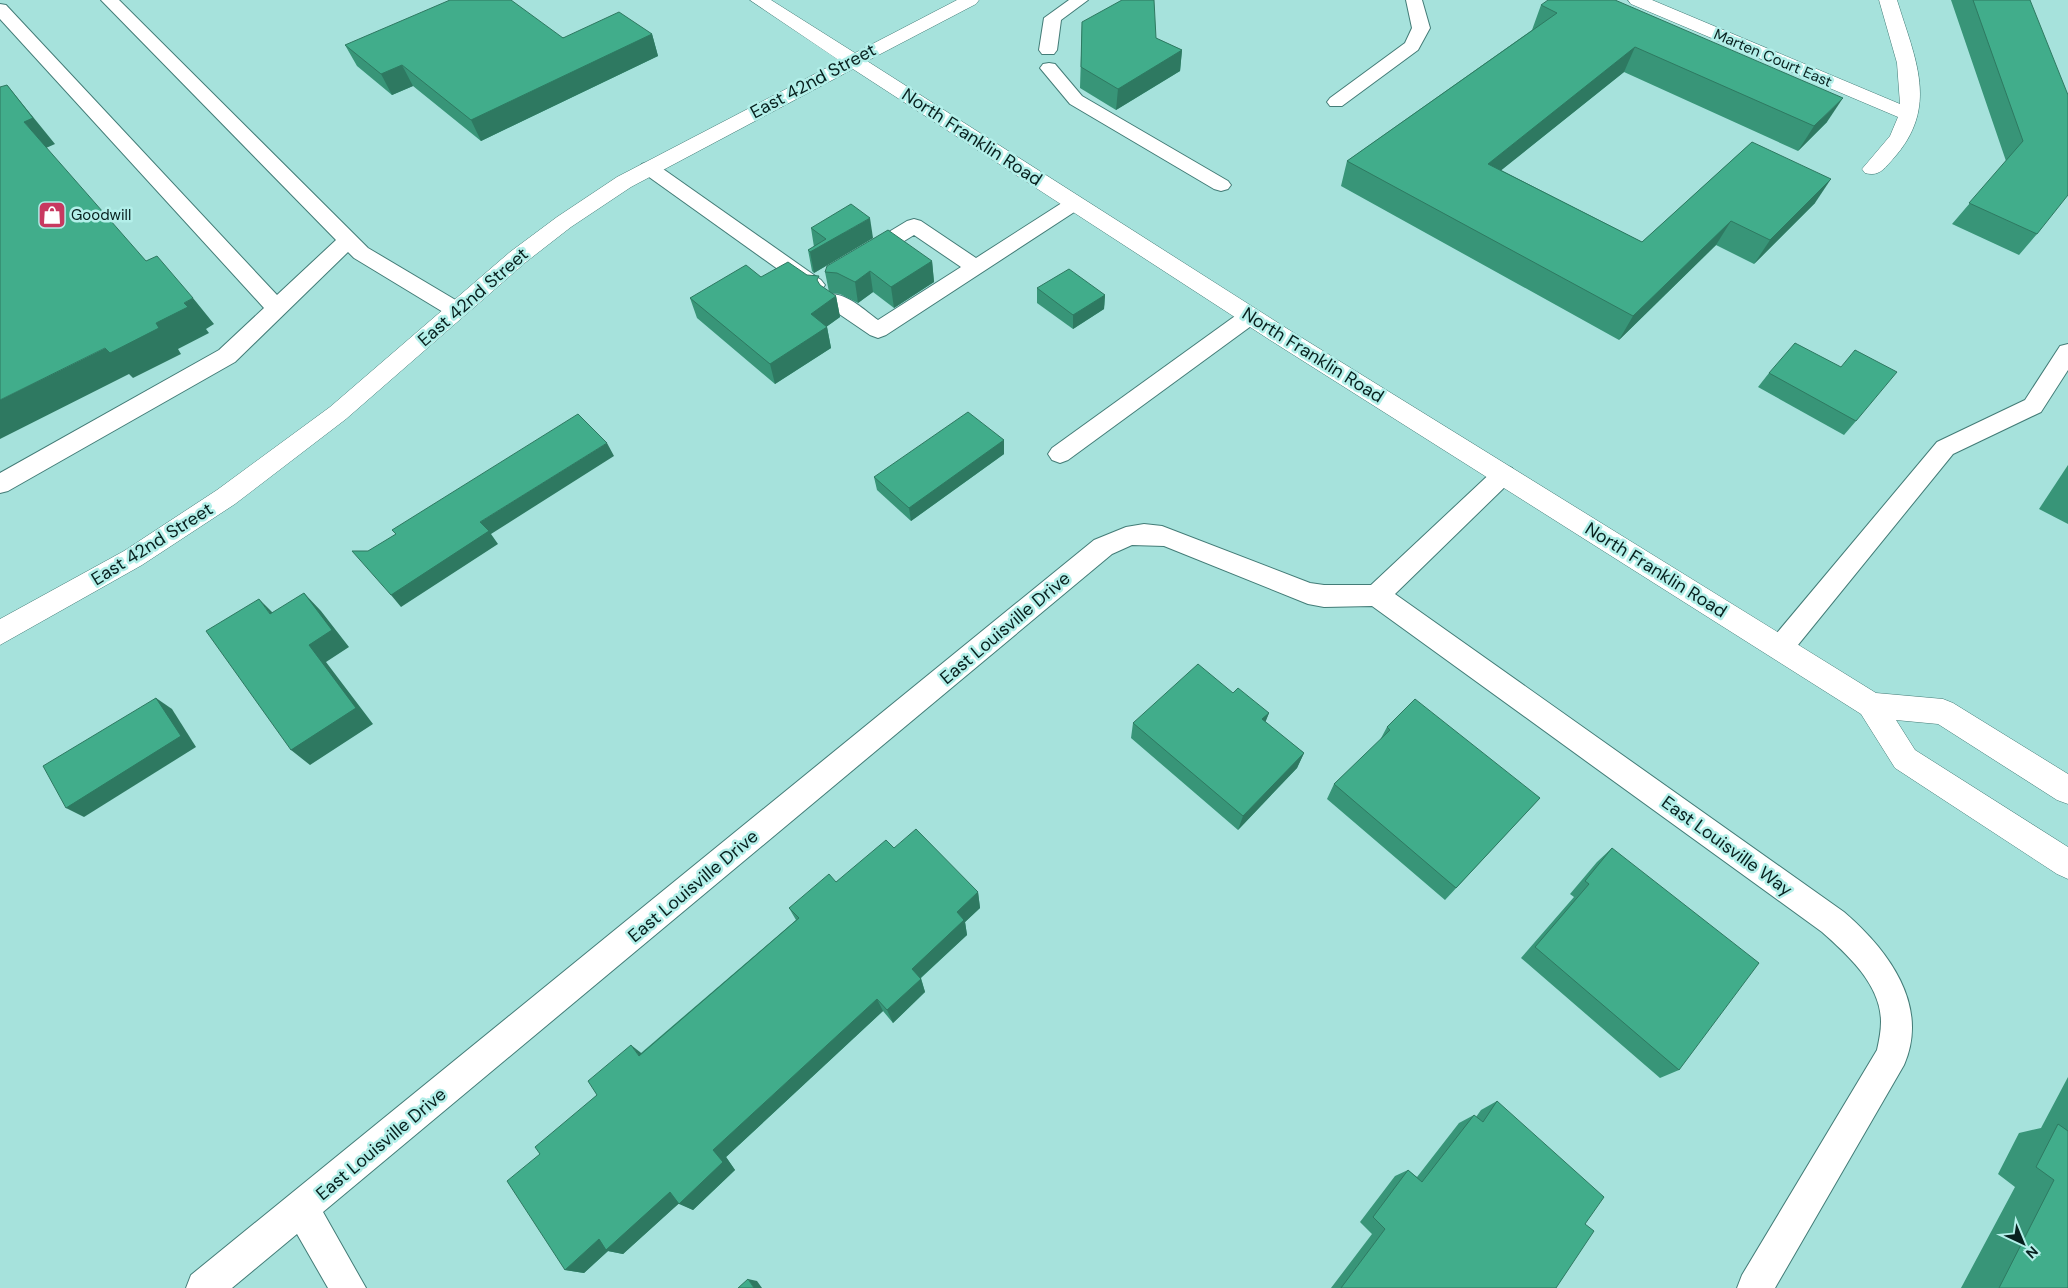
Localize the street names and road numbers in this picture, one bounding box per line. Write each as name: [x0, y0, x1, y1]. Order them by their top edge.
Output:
street label: Marten Court East: [1711, 24, 1835, 92]
street label: East 42nd Street: [746, 38, 880, 124]
street label: North Franklin Road: [897, 83, 1047, 191]
street label: East 42nd Street: [413, 242, 533, 352]
street label: North Franklin Road: [1238, 302, 1388, 408]
street label: East 42nd Street: [87, 497, 217, 591]
street label: North Franklin Road: [1581, 517, 1731, 623]
street label: East Louisville Drive: [935, 566, 1075, 690]
street label: East Louisville Way: [1657, 790, 1797, 902]
street label: East Louisville Drive: [623, 824, 763, 948]
street label: East Louisville Drive: [311, 1082, 451, 1206]

